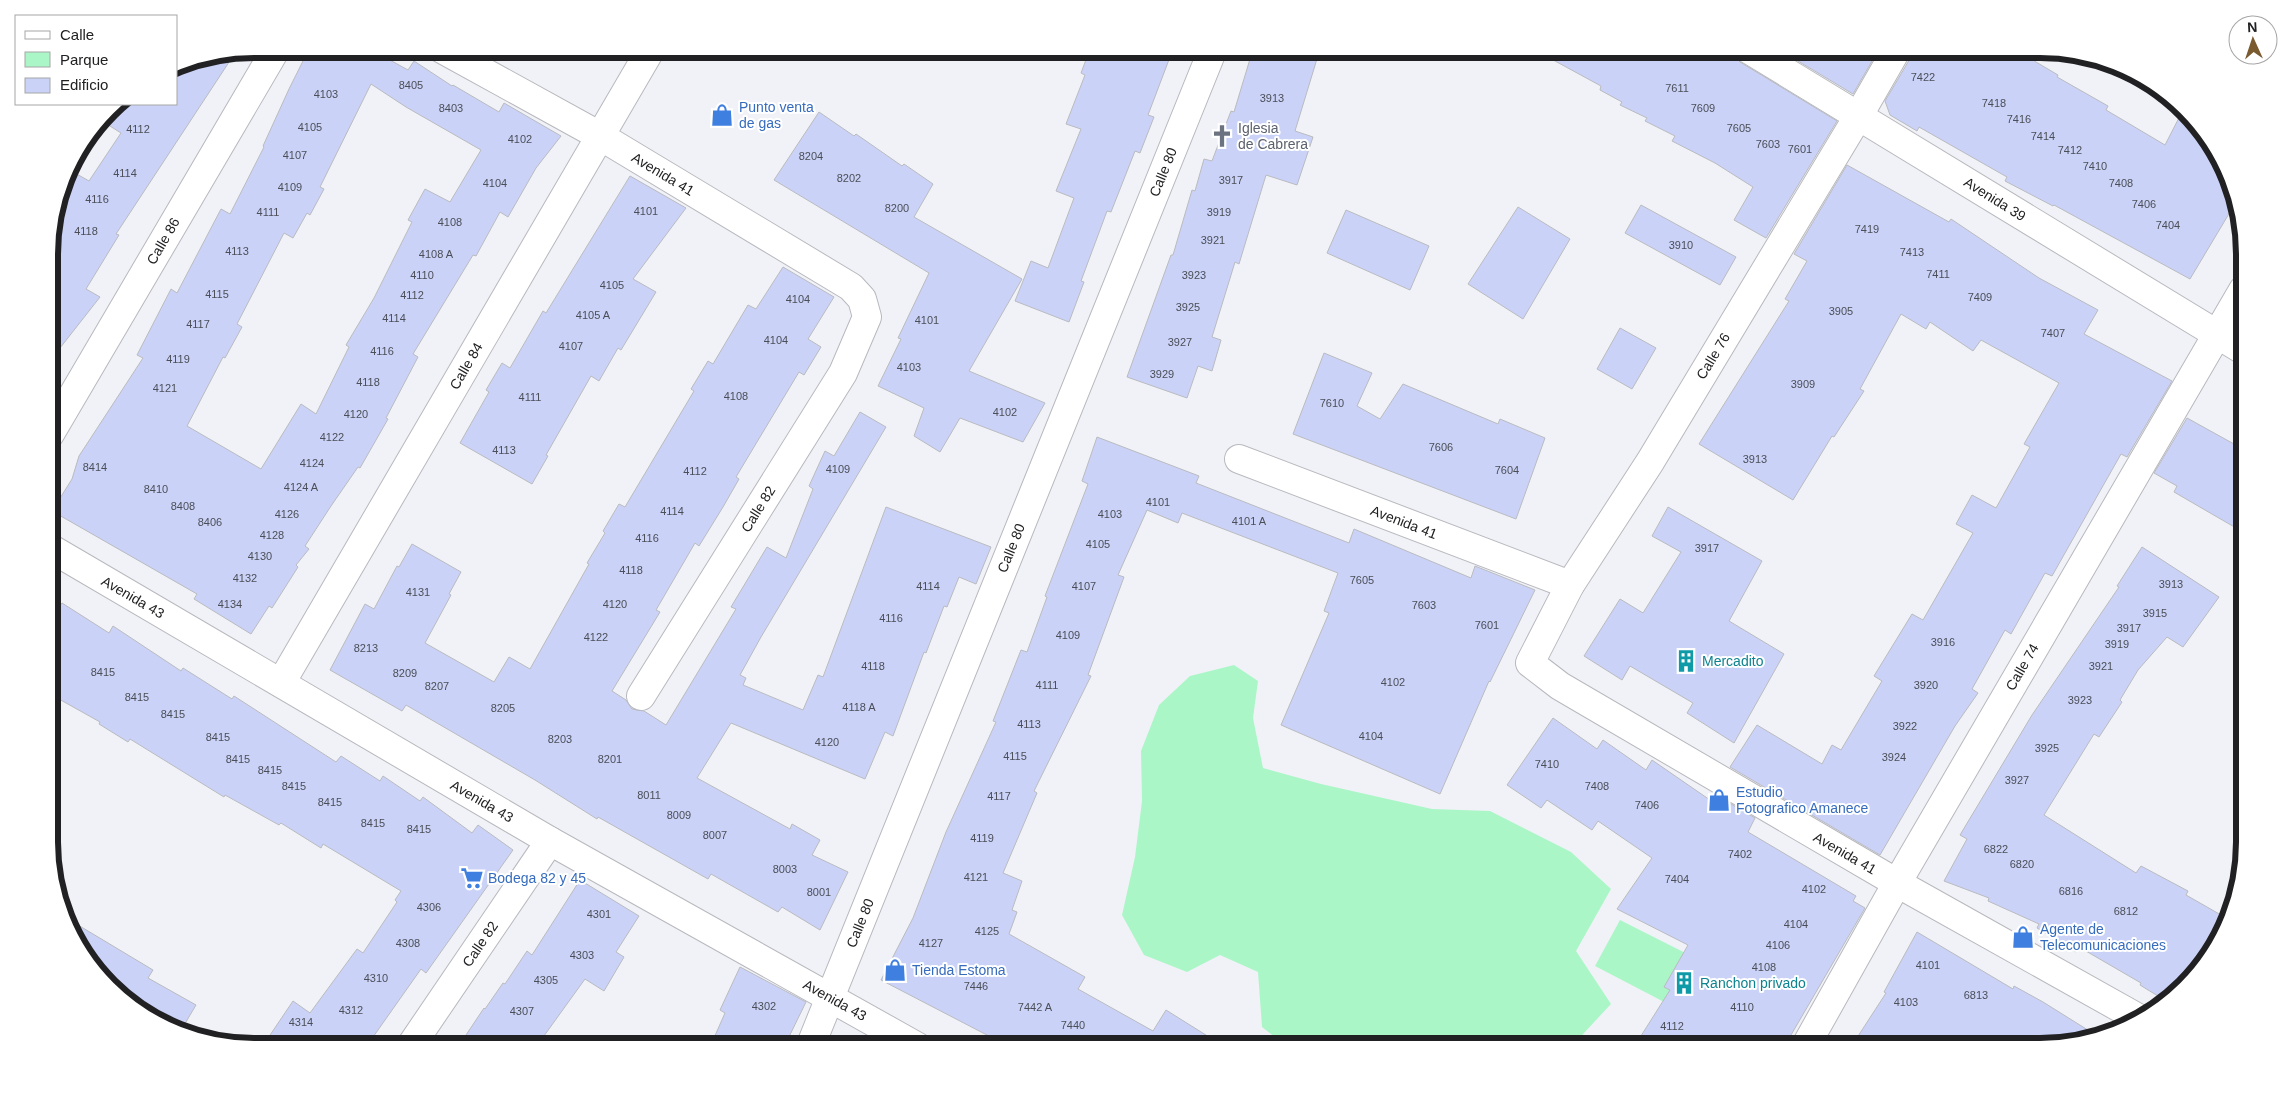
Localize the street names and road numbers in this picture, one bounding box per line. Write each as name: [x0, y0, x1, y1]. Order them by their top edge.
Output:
street label: Calle 80: [1146, 145, 1180, 199]
street label: Avenida 41: [629, 149, 697, 199]
street label: Avenida 39: [1961, 174, 2029, 224]
street label: Calle 86: [143, 215, 183, 267]
street label: Calle 76: [1693, 330, 1733, 382]
street label: Calle 84: [446, 340, 486, 392]
street label: Calle 82: [738, 483, 779, 535]
street label: Avenida 41: [1369, 502, 1440, 542]
street label: Calle 80: [994, 521, 1028, 575]
street label: Avenida 43: [99, 573, 167, 621]
street label: Calle 74: [2002, 641, 2042, 693]
street label: Avenida 43: [448, 777, 516, 825]
street label: Avenida 41: [1811, 829, 1879, 877]
street label: Calle 80: [843, 896, 877, 950]
street label: Calle 82: [459, 918, 501, 970]
street label: Avenida 43: [801, 976, 870, 1024]

